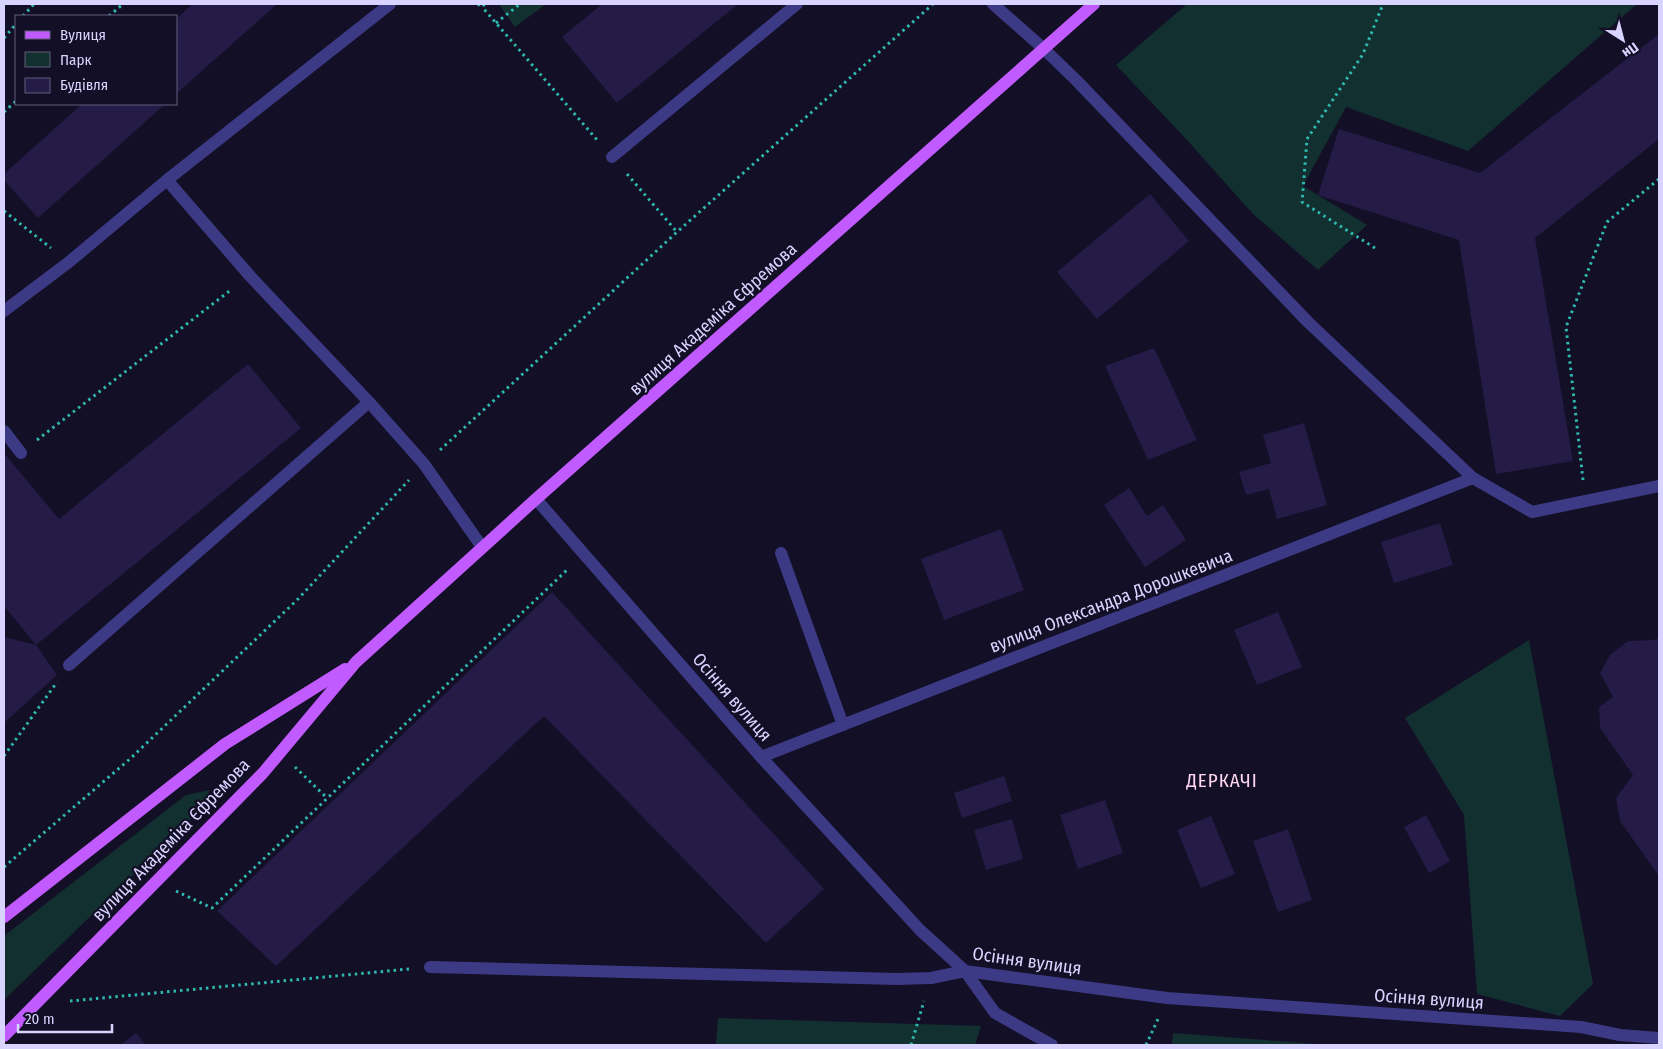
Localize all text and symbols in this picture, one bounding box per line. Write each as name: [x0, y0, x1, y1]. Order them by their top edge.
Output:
legend: [15, 15, 178, 105]
north arrow: [1598, 15, 1648, 65]
text: Вулиця: [60, 26, 106, 44]
text: Пн: [1619, 39, 1642, 62]
text: Парк: [60, 51, 91, 69]
text: Будівля: [60, 76, 108, 94]
street label: вулиця Академіка Єфремова: [625, 238, 801, 400]
street label: вулиця Олександра Дорошкевича: [987, 544, 1236, 658]
street label: Осіння вулиця: [688, 648, 776, 746]
street label: вулиця Академіка Єфремова: [87, 754, 255, 926]
district label: ДЕРКАЧІ: [1185, 769, 1258, 792]
street label: Осіння вулиця: [971, 942, 1083, 980]
street label: Осіння вулиця: [1373, 984, 1485, 1014]
scale bar: [18, 1002, 111, 1034]
text: 20 m: [25, 1010, 55, 1028]

